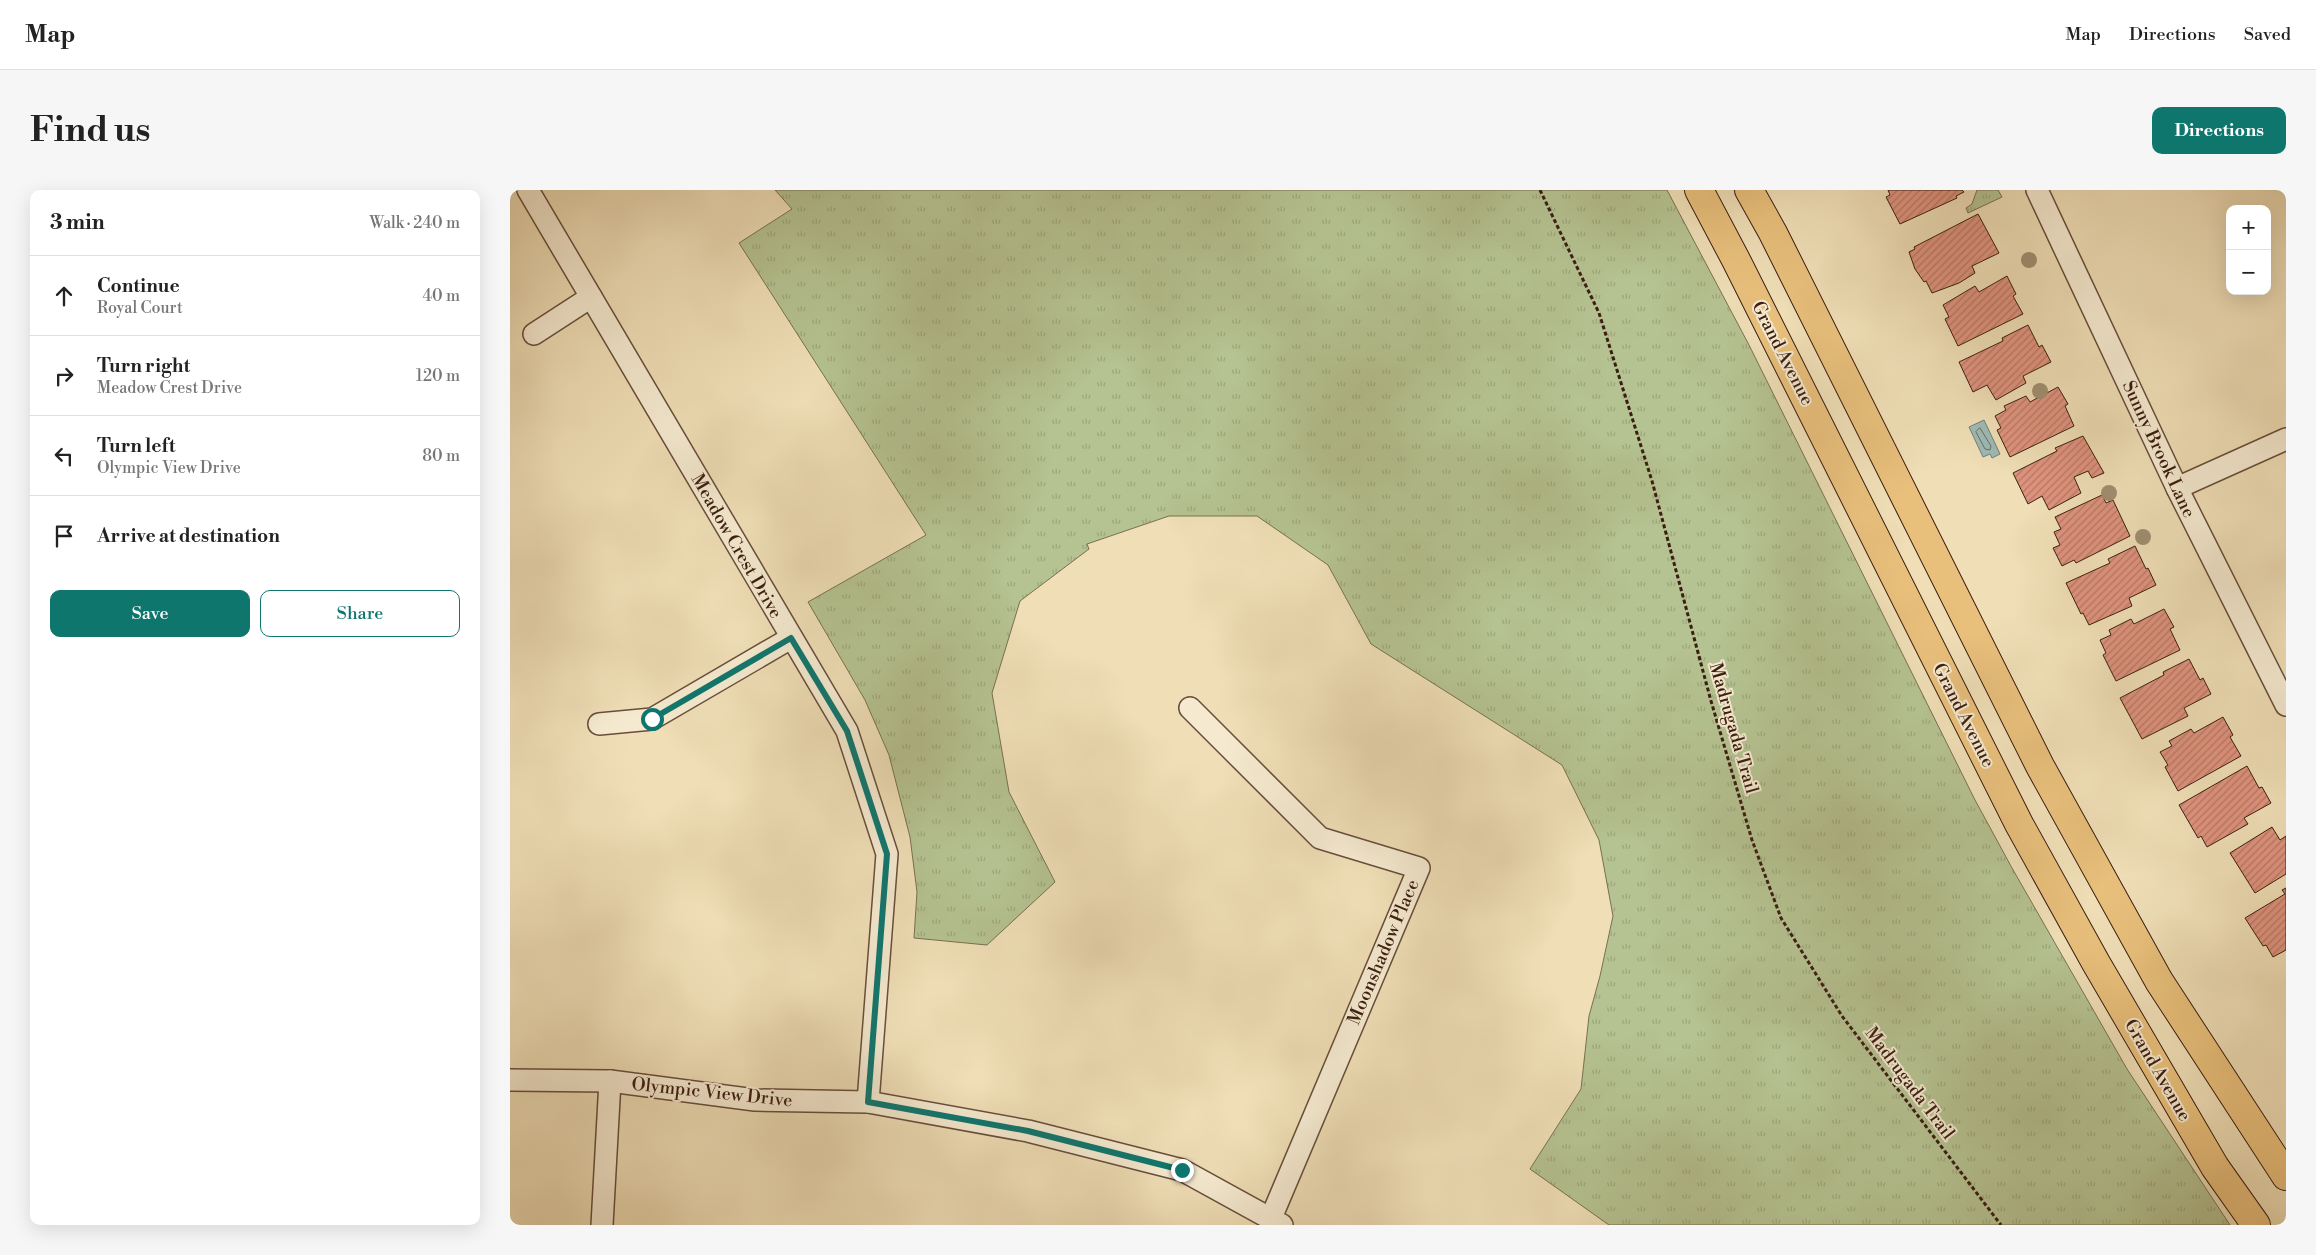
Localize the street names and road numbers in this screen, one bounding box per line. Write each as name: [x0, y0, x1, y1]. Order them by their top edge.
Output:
street label: Grand Avenue: [1746, 297, 1819, 409]
street label: Sunny Brook Lane: [2117, 377, 2200, 521]
street label: Meadow Crest Drive: [686, 470, 787, 623]
street label: Grand Avenue: [1927, 659, 2000, 771]
street label: Madrugada Trail: [1704, 660, 1763, 797]
street label: Moonshadow Place: [1342, 876, 1424, 1028]
street label: Grand Avenue: [2119, 1015, 2196, 1125]
street label: Madrugada Trail: [1860, 1022, 1960, 1145]
street label: Olympic View Drive: [630, 1073, 794, 1112]

